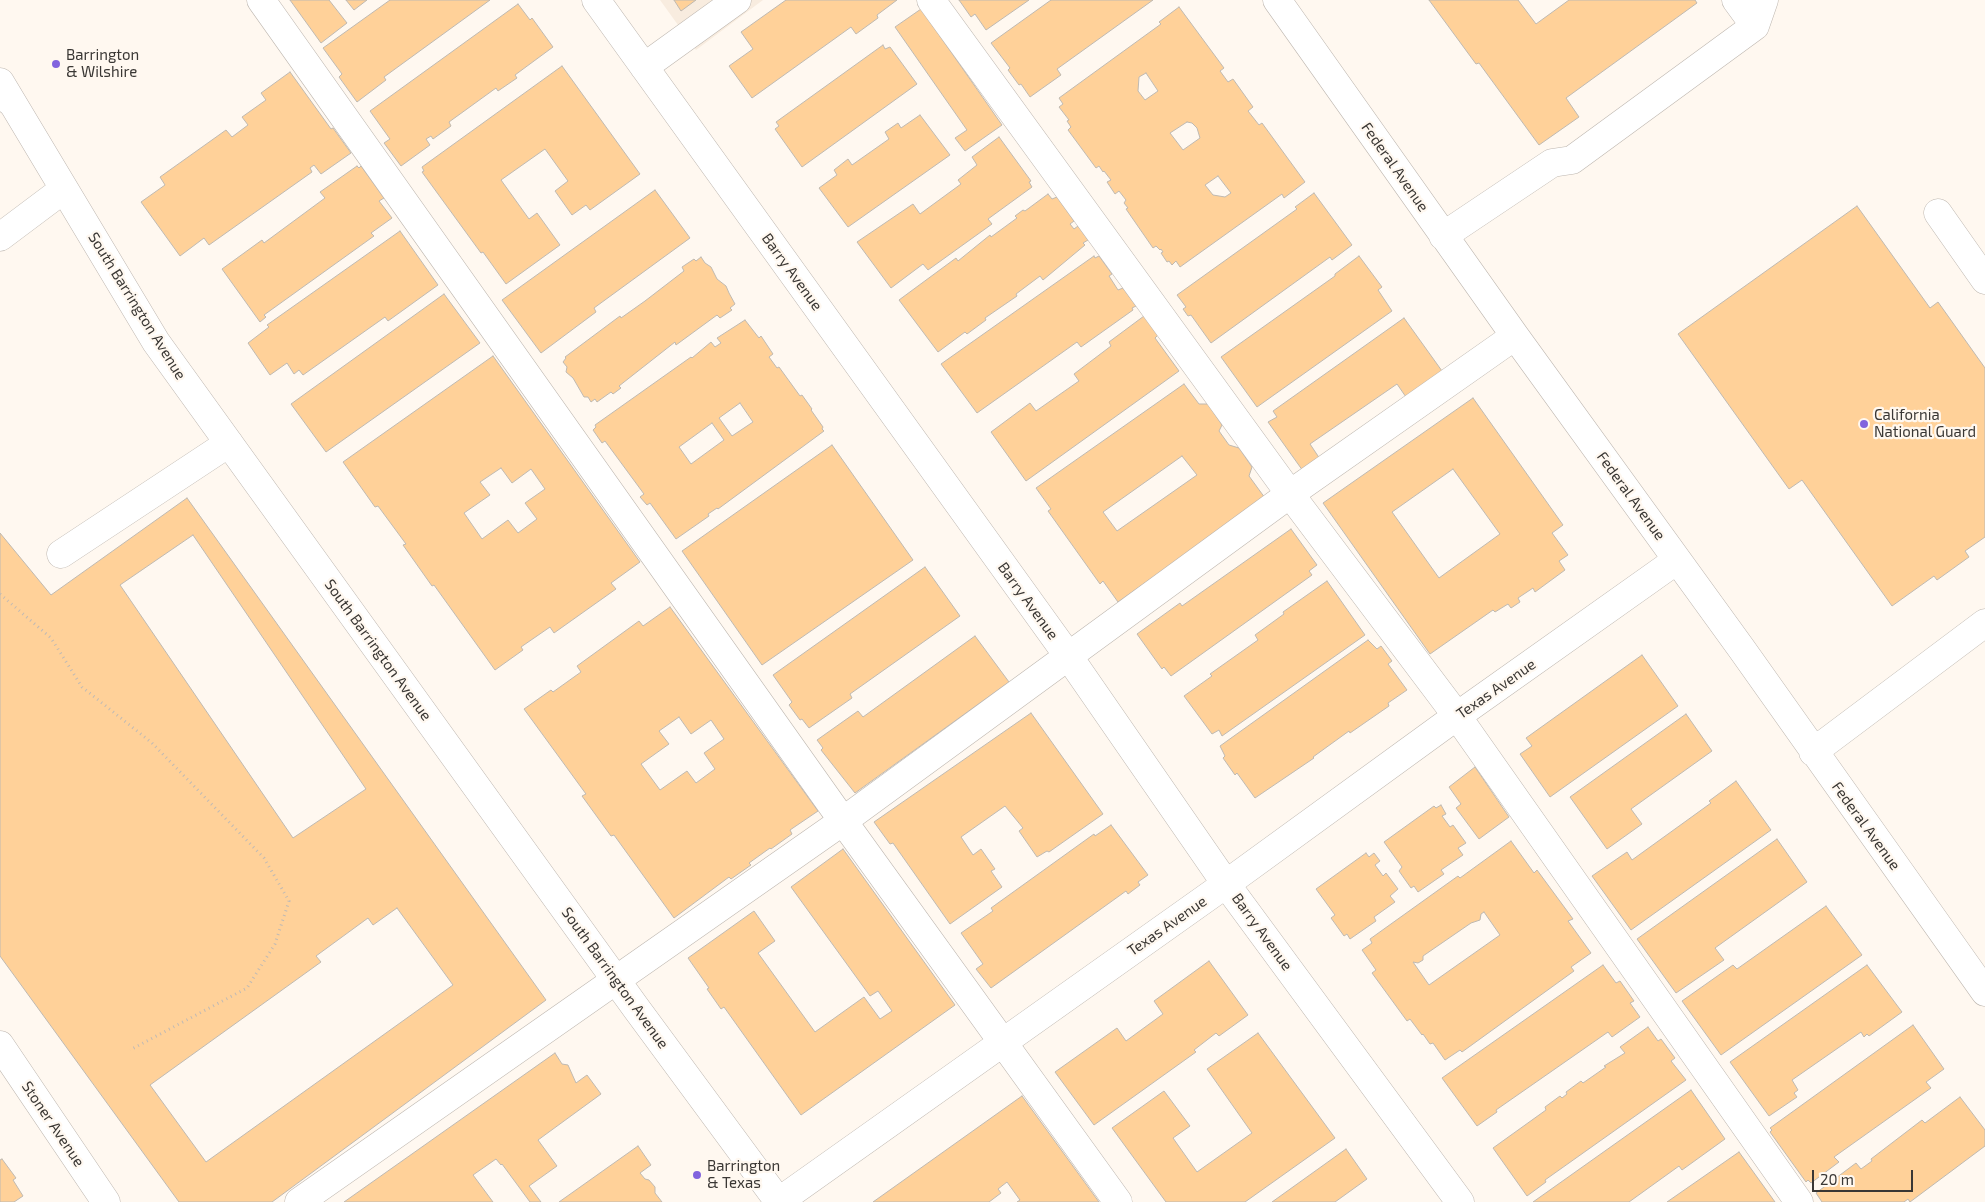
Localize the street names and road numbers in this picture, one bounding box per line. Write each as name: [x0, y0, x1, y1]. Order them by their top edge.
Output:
street label: Federal Avenue: [1358, 119, 1432, 215]
street label: South Barrington Avenue: [84, 229, 190, 383]
street label: Barry Avenue: [758, 230, 826, 314]
street label: Federal Avenue: [1593, 448, 1669, 544]
street label: Barry Avenue: [994, 559, 1062, 643]
street label: South Barrington Avenue: [321, 576, 435, 724]
street label: Texas Avenue: [1453, 655, 1539, 723]
street label: Federal Avenue: [1828, 778, 1904, 874]
street label: Barry Avenue: [1228, 890, 1296, 974]
street label: Texas Avenue: [1124, 892, 1210, 960]
street label: South Barrington Avenue: [558, 904, 672, 1052]
street label: Stoner Avenue: [18, 1078, 88, 1170]

